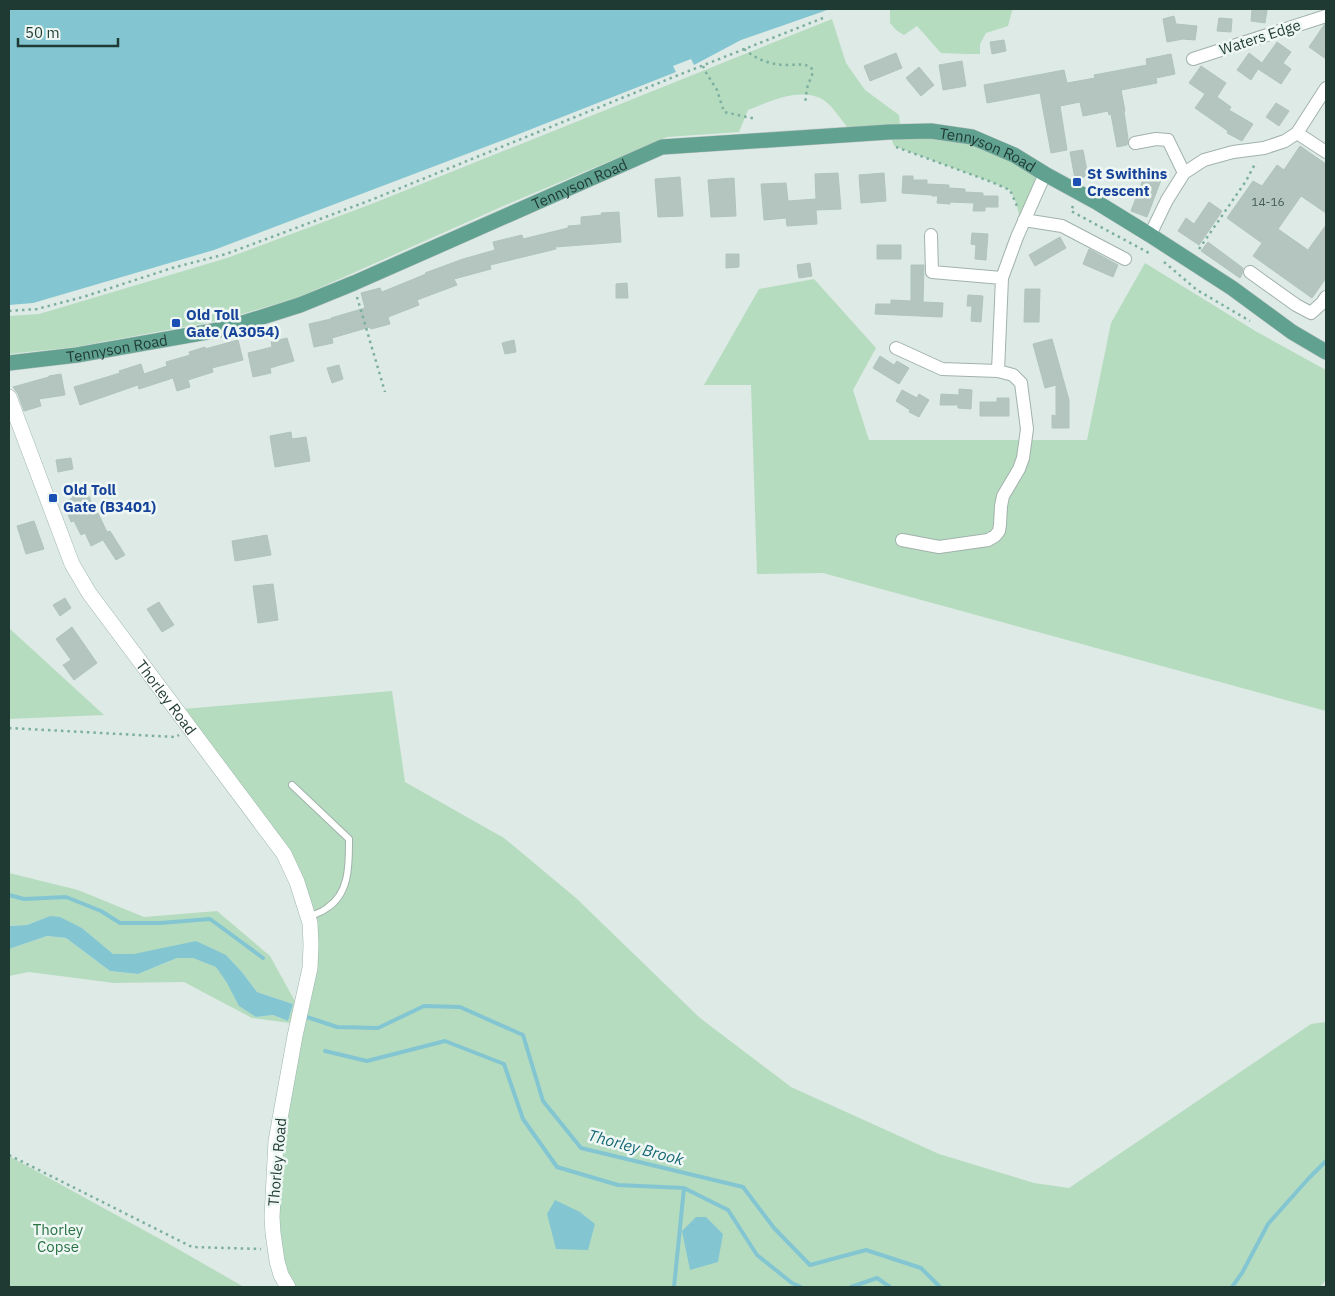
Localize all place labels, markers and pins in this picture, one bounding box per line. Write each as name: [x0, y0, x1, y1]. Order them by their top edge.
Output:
place label: St Swithins Crescent: [1087, 164, 1168, 200]
marker: St Swithins Crescent: [1071, 176, 1083, 188]
place label: Old Toll Gate (A3054): [186, 305, 279, 341]
marker: Old Toll Gate (A3054): [170, 317, 182, 329]
place label: Old Toll Gate (B3401): [63, 480, 156, 516]
marker: Old Toll Gate (B3401): [47, 492, 59, 504]

